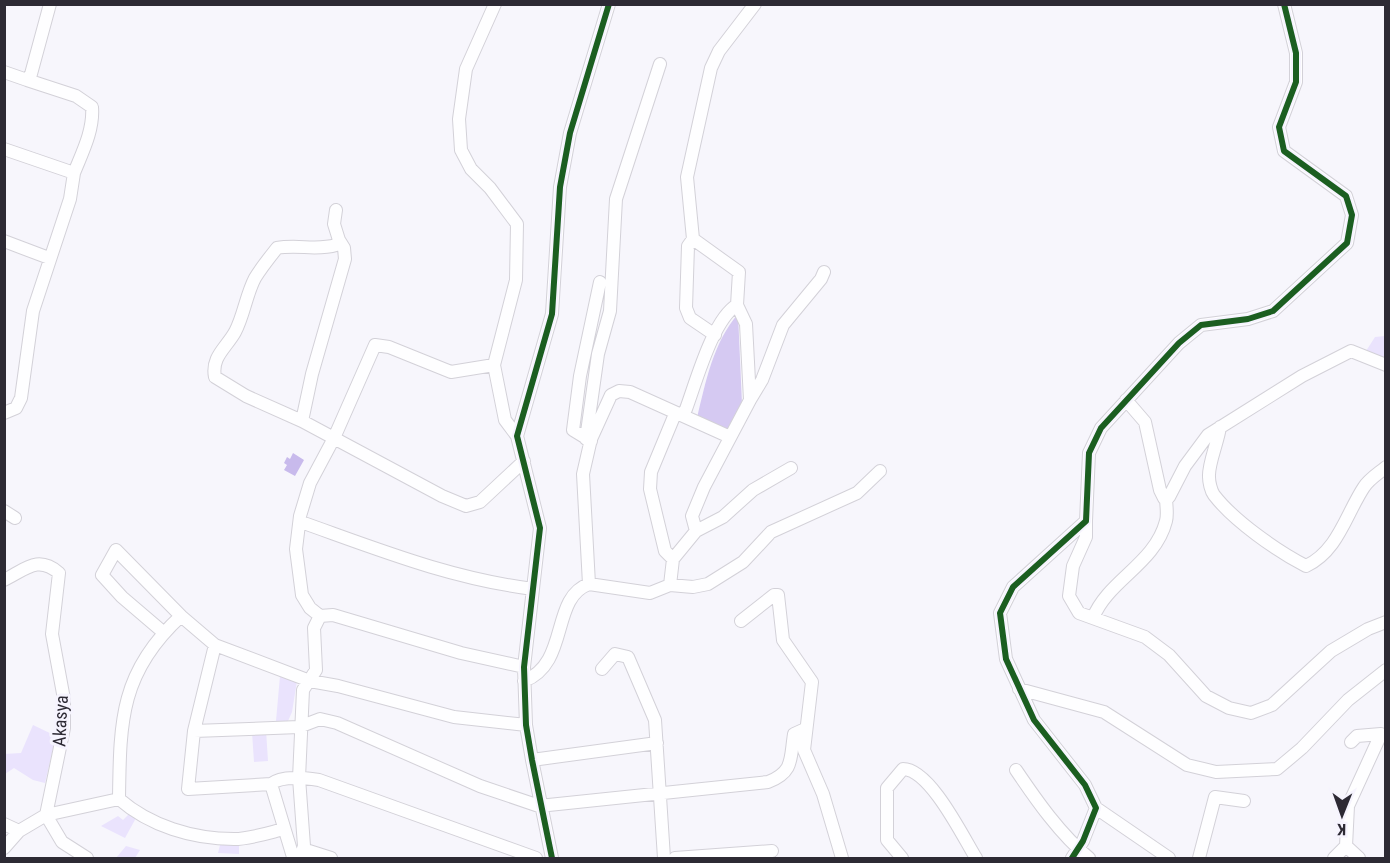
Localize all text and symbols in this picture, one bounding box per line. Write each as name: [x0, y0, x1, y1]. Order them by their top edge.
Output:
street label: Akasya: [48, 695, 72, 747]
north arrow: [1312, 785, 1372, 845]
text: K: [1337, 820, 1346, 839]

